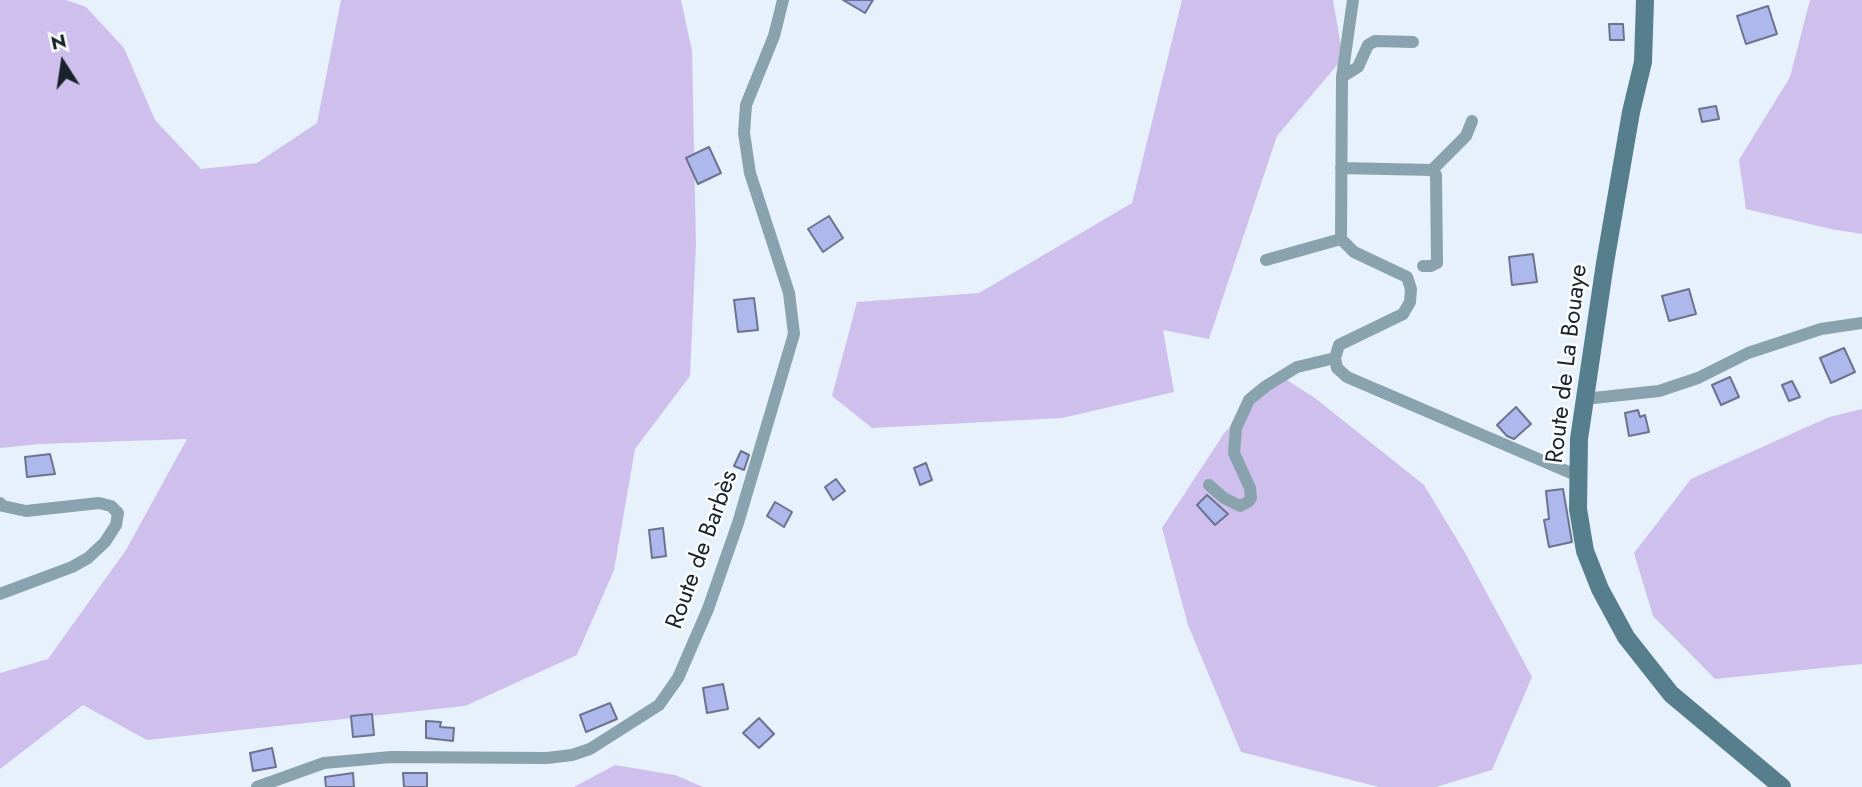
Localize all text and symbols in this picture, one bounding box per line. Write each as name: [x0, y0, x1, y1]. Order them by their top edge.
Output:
text: N: [48, 27, 69, 57]
north arrow: [28, 28, 98, 98]
street label: Route de La Bouaye: [1542, 263, 1594, 465]
street label: Route de Barbès: [661, 467, 745, 633]

